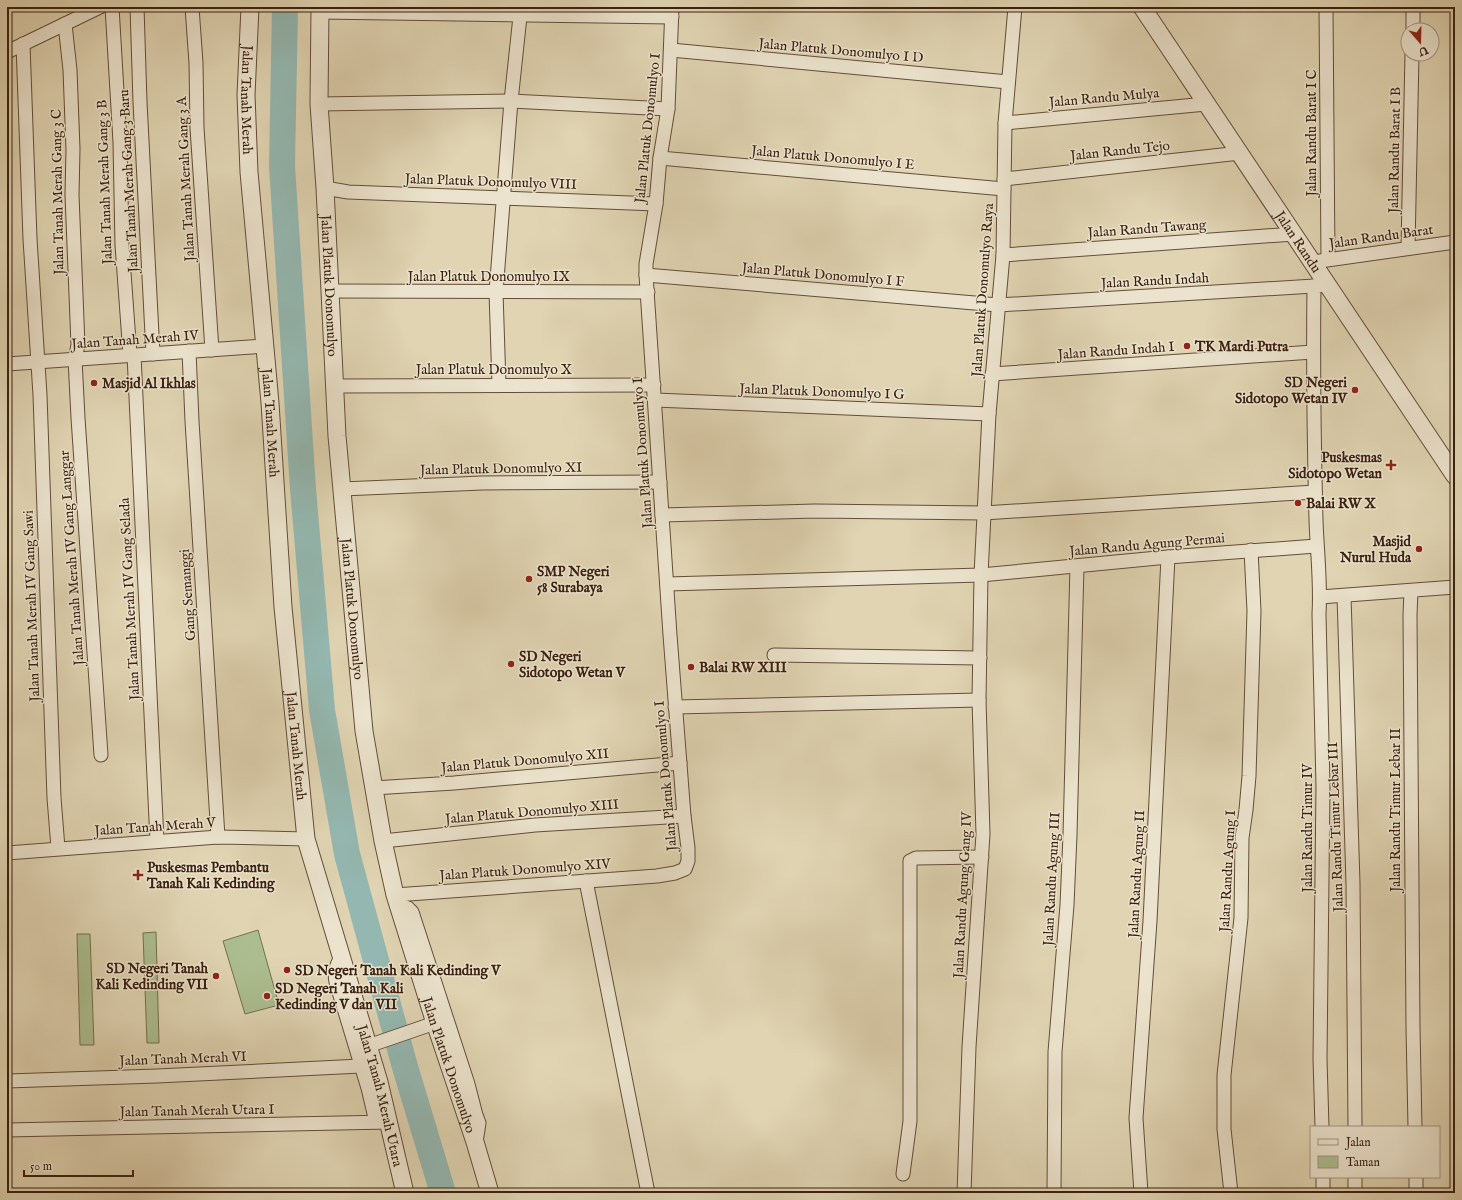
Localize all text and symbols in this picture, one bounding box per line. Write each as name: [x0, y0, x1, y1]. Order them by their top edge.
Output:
north arrow: [1400, 22, 1440, 62]
street label: Jalan Platuk Donomulyo I D: [756, 35, 924, 67]
text: U: [1416, 42, 1431, 59]
street label: Jalan Tanah Merah: [236, 43, 256, 155]
street label: Jalan Platuk Donomulyo I: [631, 52, 665, 206]
street label: Jalan Randu Barat I C: [1303, 69, 1321, 199]
street label: Jalan Randu Mulya: [1046, 84, 1161, 112]
street label: Jalan Randu Barat I B: [1385, 87, 1405, 215]
street label: Jalan Tanah Merah Gang 3 Baru: [115, 89, 143, 275]
street label: Jalan Tanah Merah Gang 3 A: [173, 95, 199, 264]
street label: Jalan Tanah Merah Gang 3 B: [93, 99, 117, 267]
street label: Jalan Tanah Merah Gang 3 C: [48, 109, 68, 277]
street label: Jalan Randu Tejo: [1067, 137, 1171, 165]
street label: Jalan Platuk Donomulyo I E: [749, 142, 916, 174]
street label: Jalan Platuk Donomulyo VIII: [403, 170, 577, 194]
street label: Jalan Platuk Donomulyo Raya: [968, 202, 998, 380]
street label: Jalan Randu: [1269, 206, 1325, 277]
street label: Jalan Platuk Donomulyo: [316, 212, 341, 358]
street label: Jalan Randu Tawang: [1085, 216, 1207, 242]
street label: Jalan Randu Barat: [1326, 221, 1435, 253]
street label: Jalan Platuk Donomulyo I F: [739, 259, 905, 291]
street label: Jalan Platuk Donomulyo IX: [406, 268, 571, 286]
street label: Jalan Randu Indah: [1099, 269, 1210, 293]
street label: Jalan Tanah Merah IV: [69, 327, 200, 354]
street label: Jalan Randu Indah I: [1055, 338, 1175, 364]
place label: TK Mardi Putra: [1194, 338, 1289, 356]
marker: TK Mardi Putra: [1182, 341, 1192, 351]
street label: Jalan Platuk Donomulyo X: [414, 361, 573, 379]
street label: Jalan Tanah Merah: [257, 366, 283, 479]
place label: SD Negeri Sidotopo Wetan IV: [1235, 374, 1348, 408]
place label: Masjid Al Ikhlas: [102, 375, 196, 393]
street label: Jalan Platuk Donomulyo I: [629, 377, 657, 531]
marker: Masjid Al Ikhlas: [89, 378, 99, 388]
street label: Jalan Platuk Donomulyo I G: [737, 380, 906, 404]
marker: SD Negeri Sidotopo Wetan IV: [1350, 385, 1360, 395]
place label: Puskesmas Sidotopo Wetan: [1288, 449, 1383, 483]
street label: Jalan Tanah Merah IV Gang Langgar: [56, 450, 89, 668]
street label: Jalan Platuk Donomulyo XI: [418, 459, 582, 479]
marker: Puskesmas Sidotopo Wetan: [1385, 459, 1397, 471]
place label: Balai RW X: [1306, 495, 1376, 513]
street label: Jalan Tanah Merah IV Gang Selada: [116, 496, 144, 703]
marker: Balai RW X: [1293, 498, 1303, 508]
street label: Jalan Tanah Merah IV Gang Sawi: [20, 510, 44, 704]
street label: Jalan Randu Agung Permai: [1067, 529, 1226, 561]
place label: Masjid Nurul Huda: [1339, 533, 1412, 567]
street label: Jalan Platuk Donomulyo: [336, 535, 367, 681]
marker: Masjid Nurul Huda: [1414, 544, 1424, 554]
street label: Gang Semanggi: [176, 548, 200, 642]
place label: SMP Negeri 58 Surabaya: [537, 563, 610, 597]
marker: SMP Negeri 58 Surabaya: [524, 574, 534, 584]
place label: SD Negeri Sidotopo Wetan V: [519, 648, 626, 682]
marker: SD Negeri Sidotopo Wetan V: [506, 659, 516, 669]
place label: Balai RW XIII: [699, 659, 787, 677]
marker: Balai RW XIII: [686, 662, 696, 672]
street label: Jalan Tanah Merah: [281, 689, 310, 802]
street label: Jalan Platuk Donomulyo I: [650, 700, 682, 854]
street label: Jalan Randu Timur Lebar II: [1387, 728, 1405, 894]
street label: Jalan Randu Timur Lebar III: [1324, 742, 1348, 914]
street label: Jalan Platuk Donomulyo XII: [438, 745, 610, 777]
street label: Jalan Randu Timur IV: [1299, 763, 1317, 894]
street label: Jalan Platuk Donomulyo XIII: [442, 795, 620, 829]
street label: Jalan Randu Agung II: [1125, 810, 1149, 941]
street label: Jalan Randu Agung I: [1216, 810, 1240, 934]
street label: Jalan Randu Agung Gang IV: [950, 811, 976, 981]
street label: Jalan Randu Agung III: [1039, 812, 1064, 949]
street label: Jalan Tanah Merah V: [92, 814, 217, 840]
street label: Jalan Platuk Donomulyo XIV: [437, 855, 612, 885]
place label: Puskesmas Pembantu Tanah Kali Kedinding: [146, 859, 276, 893]
marker: Puskesmas Pembantu Tanah Kali Kedinding: [132, 869, 144, 881]
place label: SD Negeri Tanah Kali Kedinding VII: [95, 960, 209, 994]
place label: SD Negeri Tanah Kali Kedinding V: [295, 962, 501, 980]
marker: SD Negeri Tanah Kali Kedinding V: [282, 965, 292, 975]
marker: SD Negeri Tanah Kali Kedinding VII: [211, 971, 221, 981]
place label: SD Negeri Tanah Kali Kedinding V dan VII: [275, 980, 404, 1014]
marker: SD Negeri Tanah Kali Kedinding V dan VII: [262, 991, 272, 1001]
street label: Jalan Platuk Donomulyo: [417, 993, 479, 1136]
street label: Jalan Tanah Merah Utara: [352, 1021, 407, 1169]
street label: Jalan Tanah Merah VI: [117, 1048, 247, 1070]
street label: Jalan Tanah Merah Utara I: [117, 1101, 275, 1121]
legend: [1310, 1126, 1440, 1178]
text: Jalan: [1344, 1135, 1371, 1151]
scale bar: [24, 1152, 133, 1178]
text: Taman: [1346, 1155, 1380, 1170]
text: 50 m: [30, 1159, 52, 1174]

